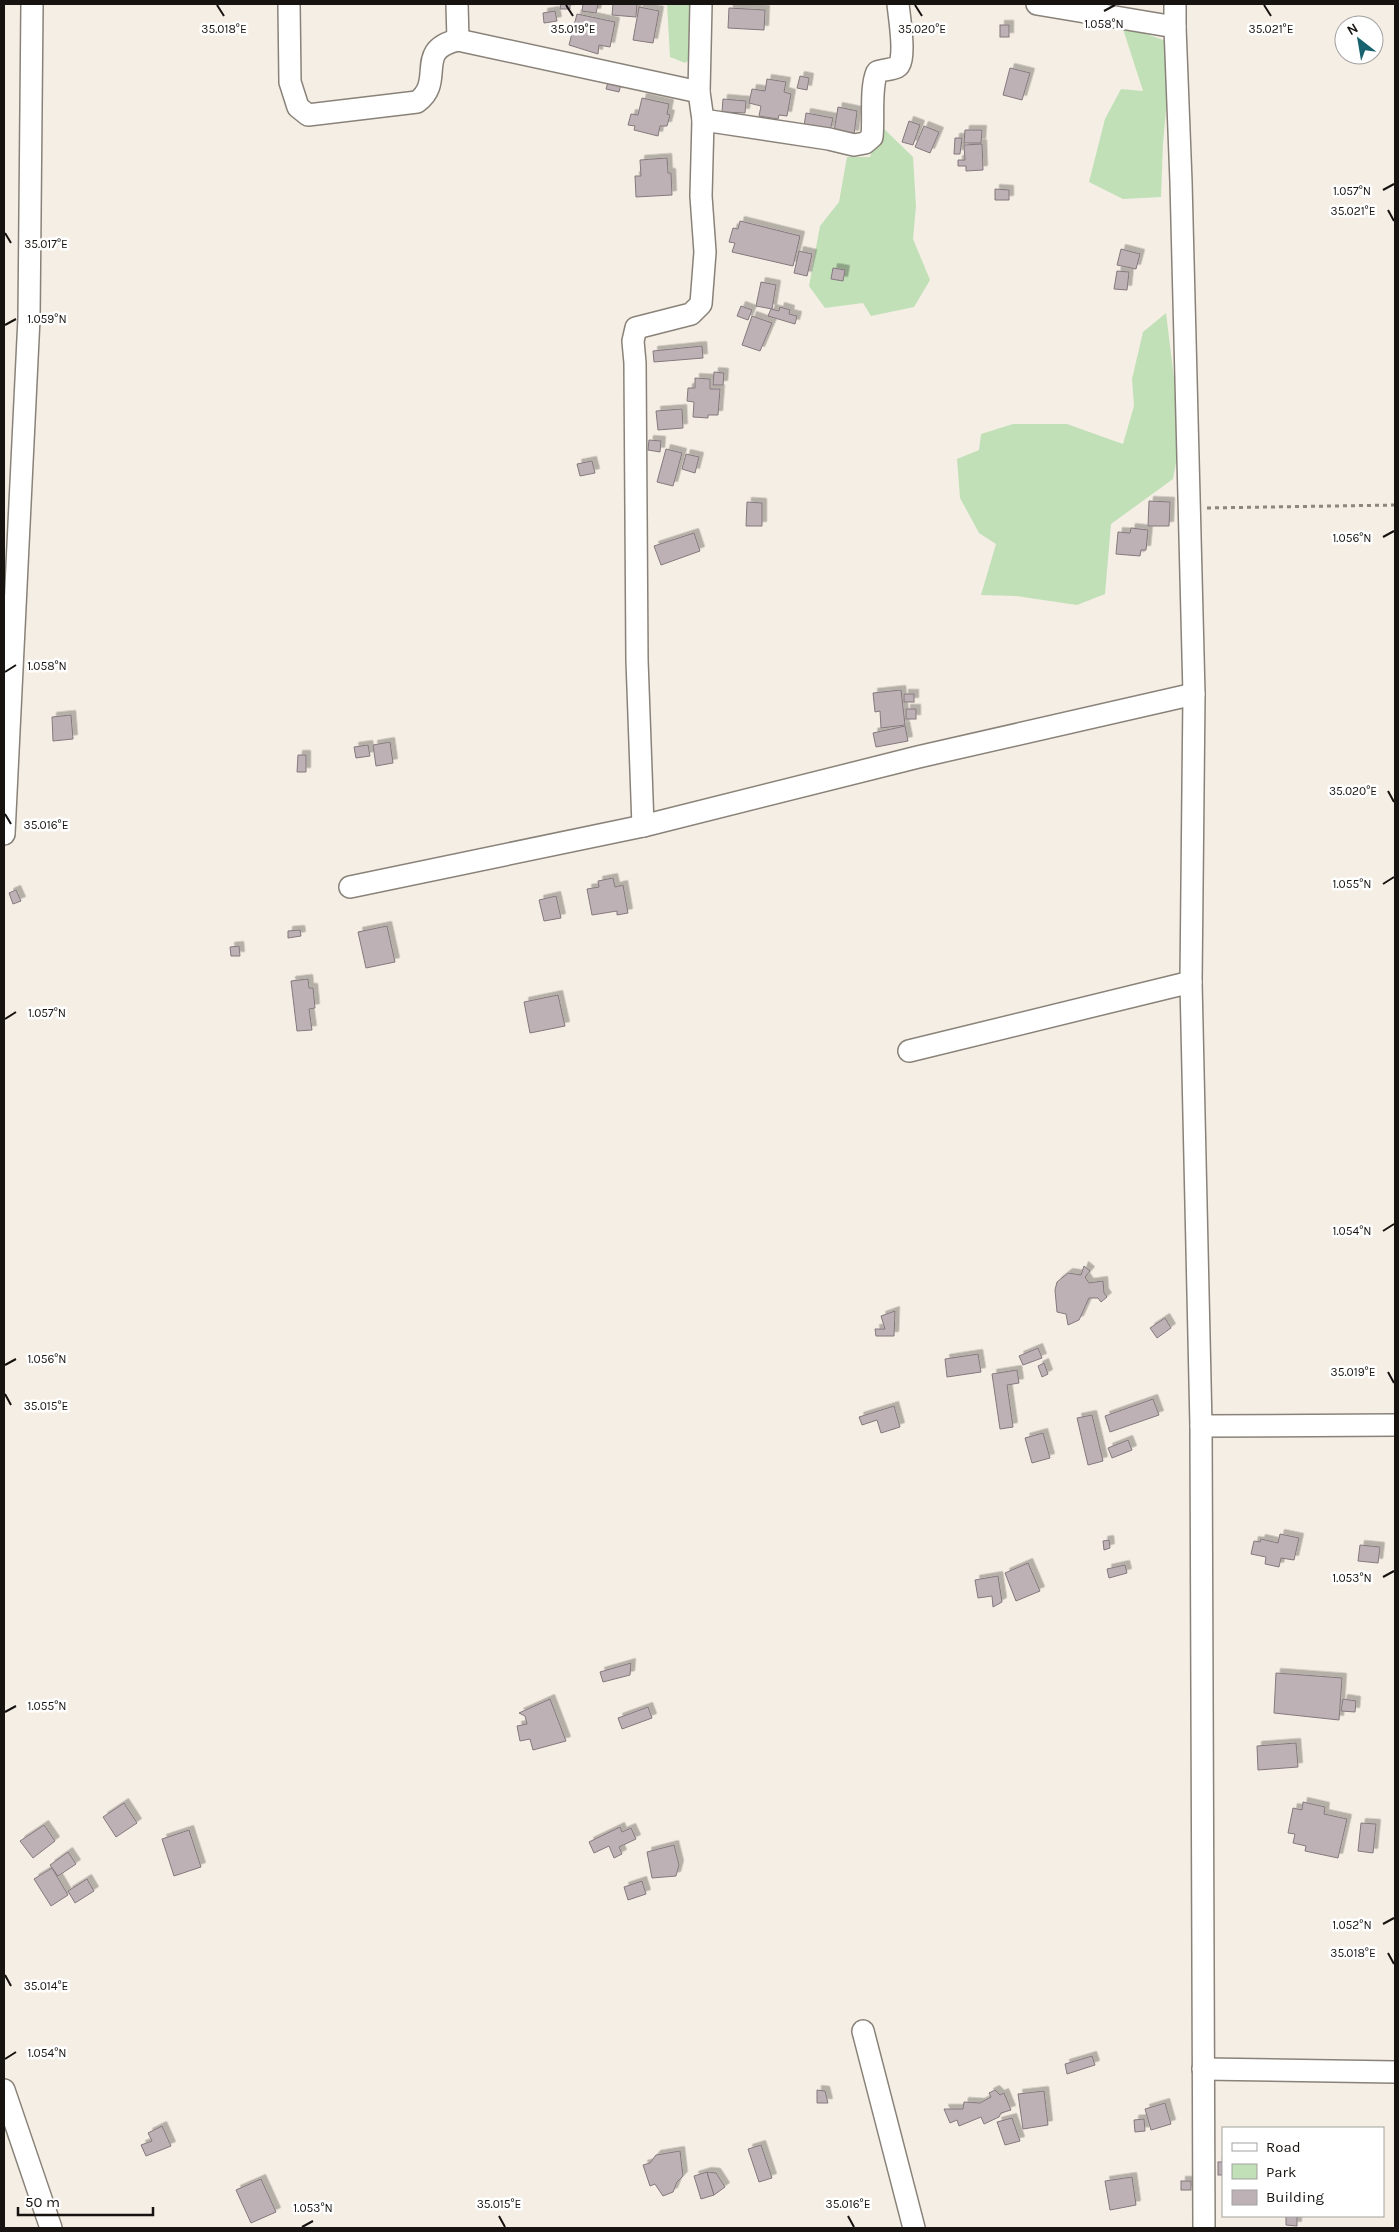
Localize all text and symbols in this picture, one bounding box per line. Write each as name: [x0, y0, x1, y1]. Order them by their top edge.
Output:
north arrow: [1334, 15, 1384, 65]
text: 1.058°N: [1084, 17, 1124, 31]
text: N: [1344, 19, 1361, 39]
text: 35.018°E: [201, 22, 247, 36]
text: 35.019°E: [551, 22, 595, 36]
text: 35.020°E: [898, 22, 946, 36]
text: 35.021°E: [1249, 22, 1293, 36]
text: 1.057°N: [1333, 184, 1371, 198]
text: 35.021°E: [1331, 204, 1375, 218]
text: 35.017°E: [24, 237, 68, 251]
text: 1.059°N: [27, 312, 67, 326]
text: 1.056°N: [1332, 531, 1372, 545]
text: 1.058°N: [27, 659, 67, 673]
text: 35.020°E: [1329, 784, 1377, 798]
text: 35.016°E: [24, 818, 68, 832]
text: 1.055°N: [1332, 877, 1372, 891]
text: 1.057°N: [28, 1006, 66, 1020]
text: 1.054°N: [1332, 1224, 1372, 1238]
text: 1.056°N: [27, 1352, 67, 1366]
text: 35.019°E: [1331, 1365, 1375, 1379]
text: 35.015°E: [24, 1399, 68, 1413]
text: 1.053°N: [1332, 1571, 1372, 1585]
text: 1.055°N: [27, 1699, 67, 1713]
text: 1.052°N: [1332, 1918, 1372, 1932]
text: 35.018°E: [1330, 1946, 1376, 1960]
text: 35.014°E: [24, 1979, 68, 1993]
text: 1.054°N: [27, 2046, 67, 2060]
legend: [1222, 2127, 1384, 2217]
text: Road: [1266, 2138, 1301, 2156]
text: Park: [1266, 2163, 1296, 2181]
scale bar: [18, 2184, 152, 2216]
text: Building: [1266, 2188, 1324, 2206]
text: 50 m: [25, 2193, 60, 2211]
text: 35.015°E: [477, 2197, 521, 2211]
text: 35.016°E: [826, 2197, 870, 2211]
text: 1.053°N: [293, 2201, 333, 2215]

